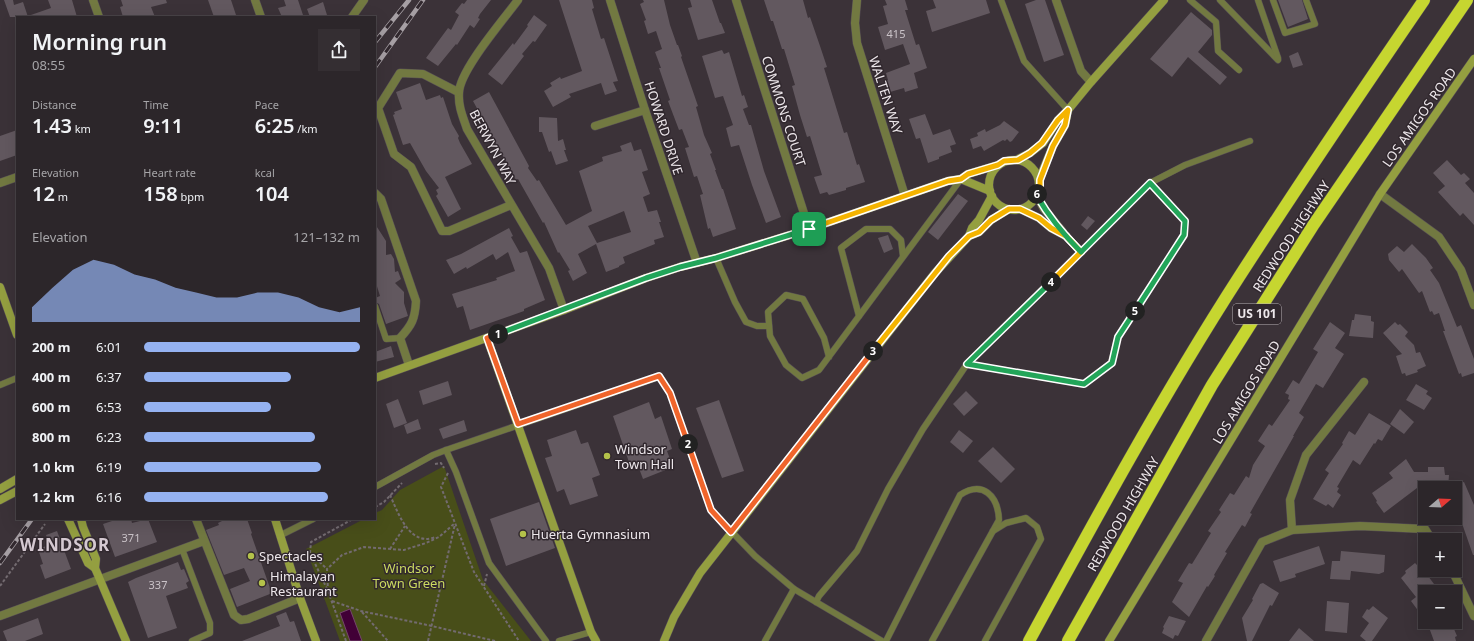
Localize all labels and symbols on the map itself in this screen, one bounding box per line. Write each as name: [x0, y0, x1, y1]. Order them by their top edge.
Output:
house number: 415: [887, 26, 905, 41]
street label: COMMONS COURT: [758, 53, 811, 169]
street label: WALTEN WAY: [865, 54, 907, 137]
street label: LOS AMIGOS ROAD: [1378, 64, 1460, 170]
street label: HOWARD DRIVE: [640, 79, 688, 177]
street label: BERWYN WAY: [466, 106, 521, 188]
street label: REDWOOD HIGHWAY: [1248, 176, 1334, 295]
pin: 6: [1027, 184, 1047, 204]
pin: [792, 212, 826, 246]
pin: 4: [1041, 272, 1061, 292]
pin: 5: [1125, 301, 1145, 321]
road number: US 101: [1233, 304, 1281, 324]
pin: 1: [488, 324, 508, 344]
street label: LOS AMIGOS ROAD: [1208, 337, 1284, 447]
pin: 3: [863, 341, 883, 361]
pin: 2: [678, 434, 698, 454]
place label: Windsor Town Hall: [615, 440, 674, 473]
marker: Windsor Town Hall: [602, 451, 612, 461]
street label: REDWOOD HIGHWAY: [1083, 453, 1163, 575]
north arrow: [1418, 481, 1462, 525]
place label: Huerta Gymnasium: [531, 525, 650, 543]
marker: Huerta Gymnasium: [518, 529, 528, 539]
house number: 371: [122, 530, 140, 545]
district label: WINDSOR: [20, 533, 110, 556]
place label: Spectacles: [259, 547, 323, 565]
marker: Spectacles: [246, 551, 256, 561]
park label: Windsor Town Green: [373, 559, 445, 592]
place label: Himalayan Restaurant: [270, 567, 337, 600]
house number: 337: [149, 577, 167, 592]
marker: Himalayan Restaurant: [257, 578, 267, 588]

